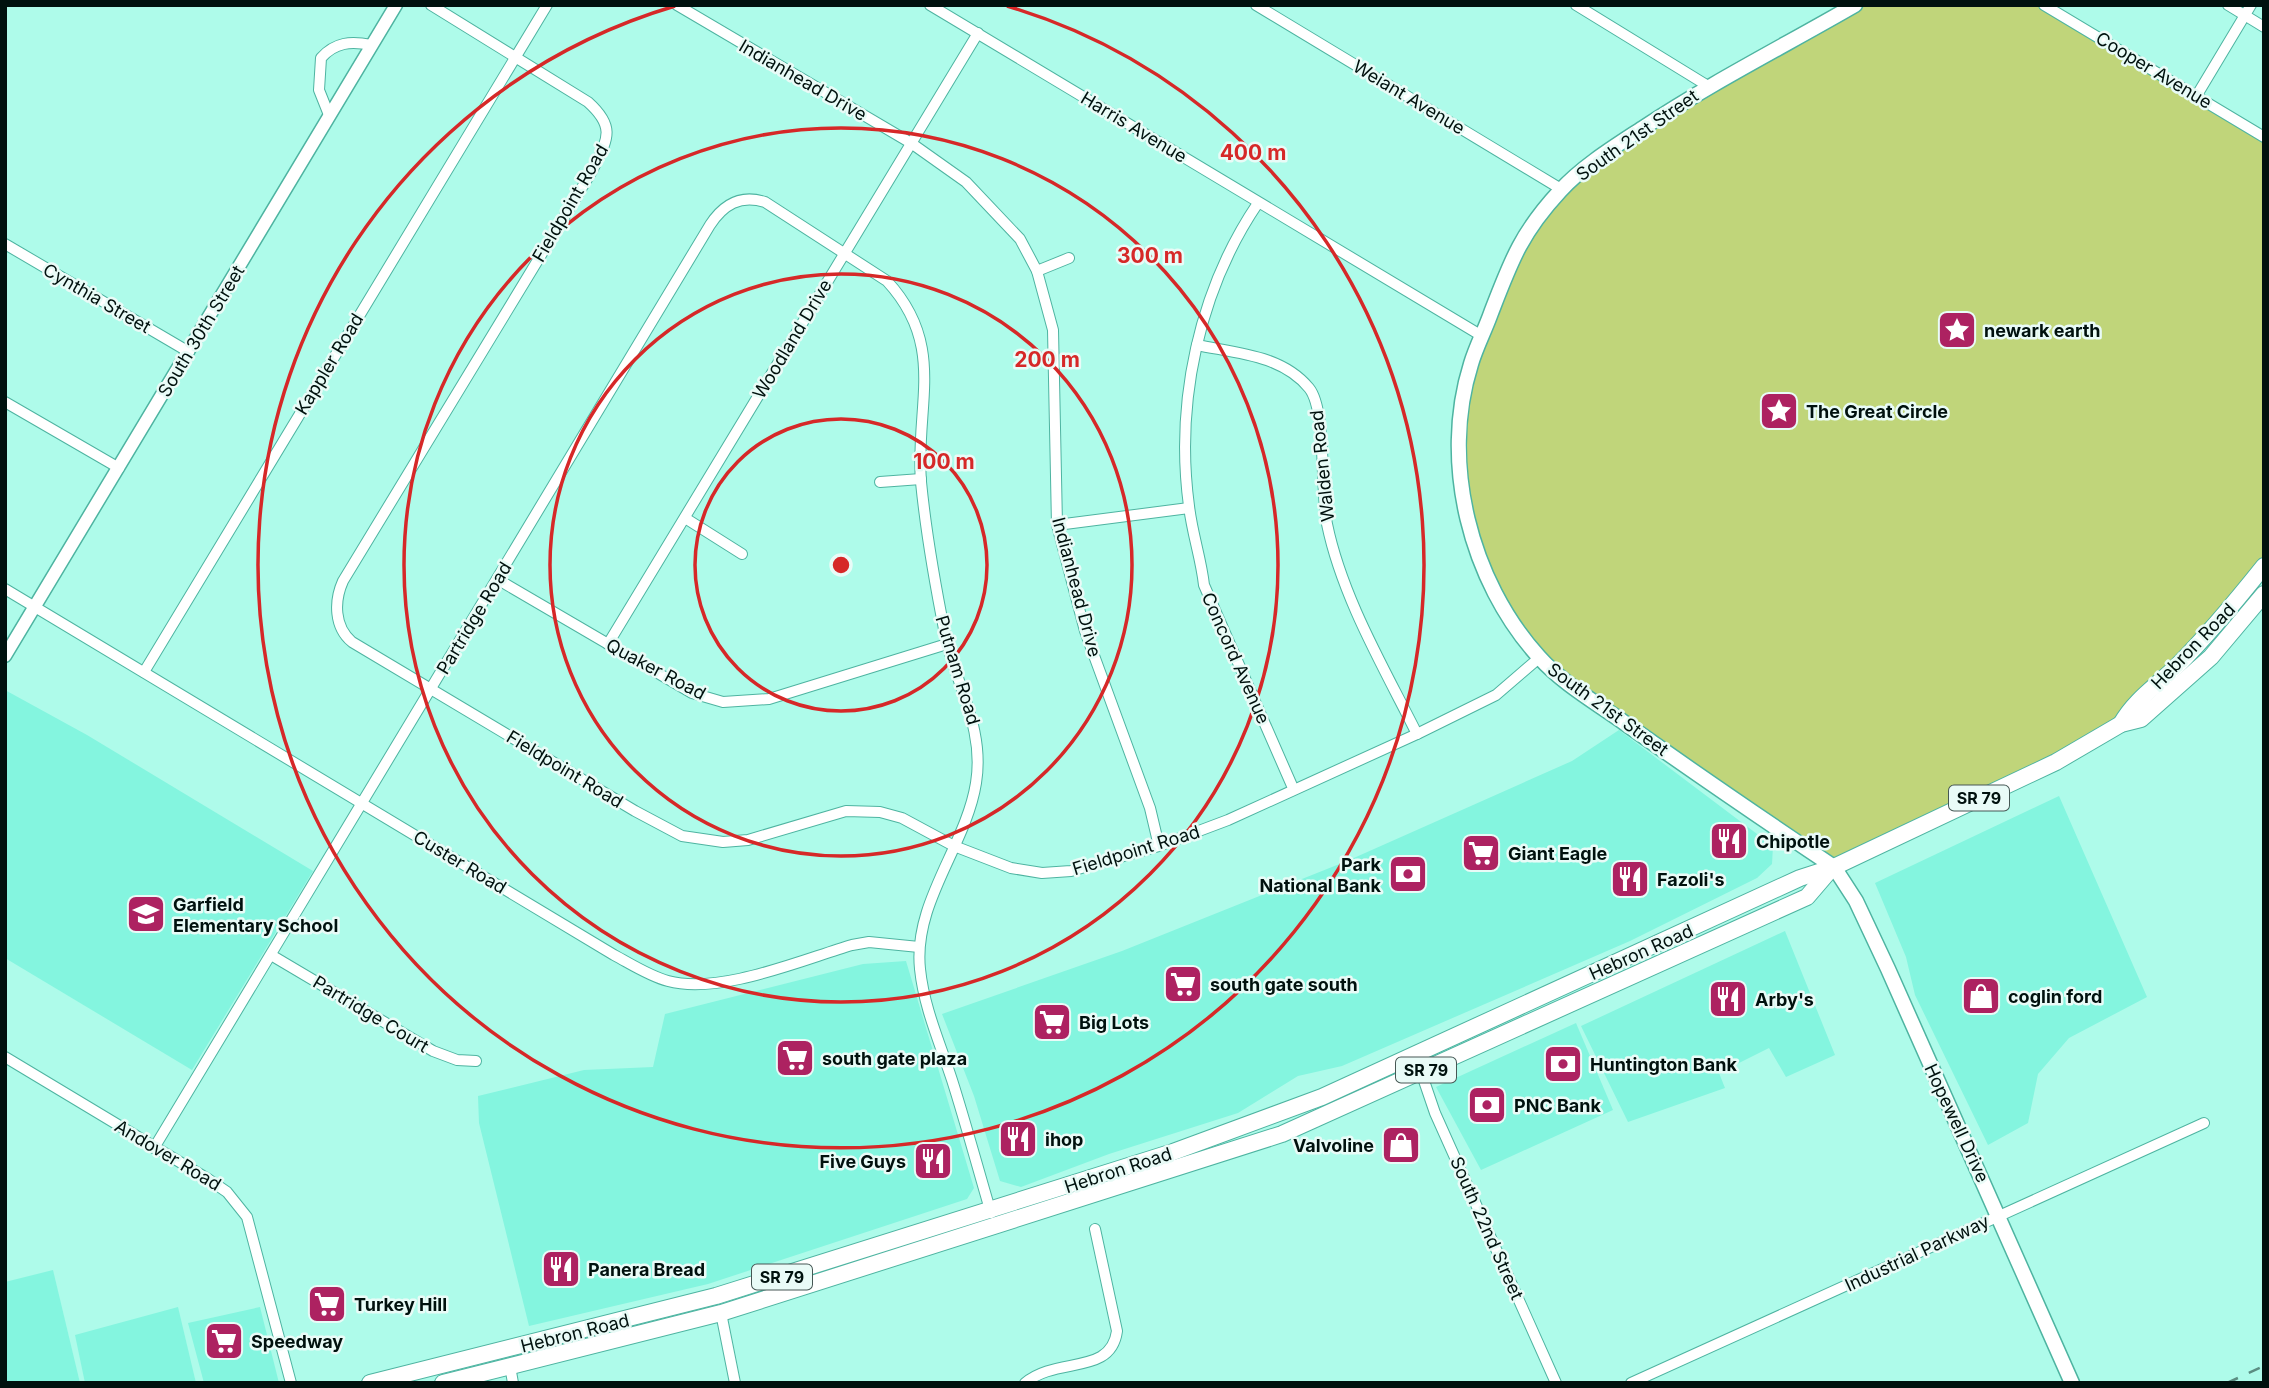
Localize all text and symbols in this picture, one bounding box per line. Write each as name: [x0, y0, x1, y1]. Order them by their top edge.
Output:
street label: Cooper Avenue: [2092, 27, 2216, 113]
street label: Indianhead Drive: [735, 35, 871, 125]
street label: Weiant Avenue: [1349, 55, 1469, 139]
street label: South 21st Street: [1572, 85, 1702, 185]
street label: Harris Avenue: [1077, 87, 1191, 167]
text: 400 m: [1220, 140, 1286, 165]
street label: Fieldpoint Road: [528, 141, 612, 265]
text: 300 m: [1117, 243, 1183, 268]
street label: Cynthia Street: [39, 259, 155, 337]
street label: South 30th Street: [153, 261, 249, 401]
street label: Woodland Drive: [748, 276, 836, 402]
place icon: newark earth: [1936, 309, 1978, 351]
street label: Kappler Road: [291, 310, 367, 418]
place label: newark earth: [1984, 320, 2101, 341]
text: 200 m: [1014, 347, 1080, 372]
place icon: The Great Circle: [1758, 390, 1800, 432]
place label: The Great Circle: [1806, 401, 1948, 422]
street label: Walden Road: [1306, 409, 1338, 523]
text: 100 m: [913, 449, 975, 474]
street label: Indianhead Drive: [1048, 515, 1106, 659]
centre of rings: [829, 553, 853, 577]
street label: Partridge Road: [432, 558, 516, 678]
street label: Concord Avenue: [1198, 589, 1274, 727]
street label: Hebron Road: [2147, 599, 2239, 693]
street label: Putnam Road: [931, 613, 985, 727]
street label: Quaker Road: [603, 634, 709, 704]
street label: South 21st Street: [1544, 658, 1673, 760]
street label: Fieldpoint Road: [503, 726, 627, 812]
road number: SR 79: [1949, 786, 2009, 810]
restaurant icon: Chipotle: [1708, 820, 1750, 862]
street label: Fieldpoint Road: [1070, 821, 1202, 879]
street label: Custer Road: [410, 826, 510, 898]
place label: Chipotle: [1756, 831, 1830, 852]
supermarket icon: Giant Eagle: [1460, 832, 1502, 874]
place label: Giant Eagle: [1508, 843, 1608, 864]
bank icon: Park National Bank: [1387, 853, 1429, 895]
place label: Park National Bank: [1260, 854, 1382, 896]
restaurant icon: Fazoli's: [1609, 858, 1651, 900]
place label: Fazoli's: [1657, 869, 1725, 890]
school or university icon: Garfield Elementary School: [125, 893, 167, 935]
place label: Garfield Elementary School: [173, 894, 338, 936]
street label: Hebron Road: [1586, 920, 1696, 984]
supermarket icon: south gate south: [1162, 963, 1204, 1005]
street label: Partridge Court: [309, 971, 433, 1057]
place label: south gate south: [1210, 974, 1358, 995]
shop icon: coglin ford: [1960, 975, 2002, 1017]
restaurant icon: Arby's: [1707, 978, 1749, 1020]
place label: coglin ford: [2008, 986, 2102, 1007]
place label: Arby's: [1755, 989, 1814, 1010]
supermarket icon: Big Lots: [1031, 1001, 1073, 1043]
place label: Big Lots: [1079, 1012, 1149, 1033]
supermarket icon: south gate plaza: [774, 1037, 816, 1079]
bank icon: Huntington Bank: [1542, 1043, 1584, 1085]
place label: south gate plaza: [822, 1048, 967, 1069]
place label: Huntington Bank: [1590, 1054, 1737, 1075]
road number: SR 79: [1396, 1058, 1456, 1082]
street label: Hopewell Drive: [1920, 1060, 1994, 1186]
bank icon: PNC Bank: [1466, 1084, 1508, 1126]
place label: PNC Bank: [1514, 1095, 1602, 1116]
street label: Andover Road: [111, 1115, 225, 1195]
restaurant icon: ihop: [997, 1118, 1039, 1160]
shop icon: Valvoline: [1380, 1124, 1422, 1166]
place label: ihop: [1045, 1129, 1083, 1150]
place label: Valvoline: [1293, 1135, 1374, 1156]
restaurant icon: Five Guys: [912, 1140, 954, 1182]
street label: Hebron Road: [1062, 1143, 1174, 1197]
place label: Five Guys: [819, 1151, 906, 1172]
street label: South 22nd Street: [1446, 1153, 1528, 1303]
street label: Industrial Parkway: [1842, 1210, 1992, 1296]
restaurant icon: Panera Bread: [540, 1248, 582, 1290]
place label: Panera Bread: [588, 1259, 705, 1280]
road number: SR 79: [752, 1264, 812, 1289]
supermarket icon: Turkey Hill: [306, 1283, 348, 1325]
place label: Turkey Hill: [354, 1294, 447, 1315]
street label: Hebron Road: [518, 1309, 632, 1357]
supermarket icon: Speedway: [203, 1320, 245, 1362]
place label: Speedway: [251, 1331, 343, 1352]

